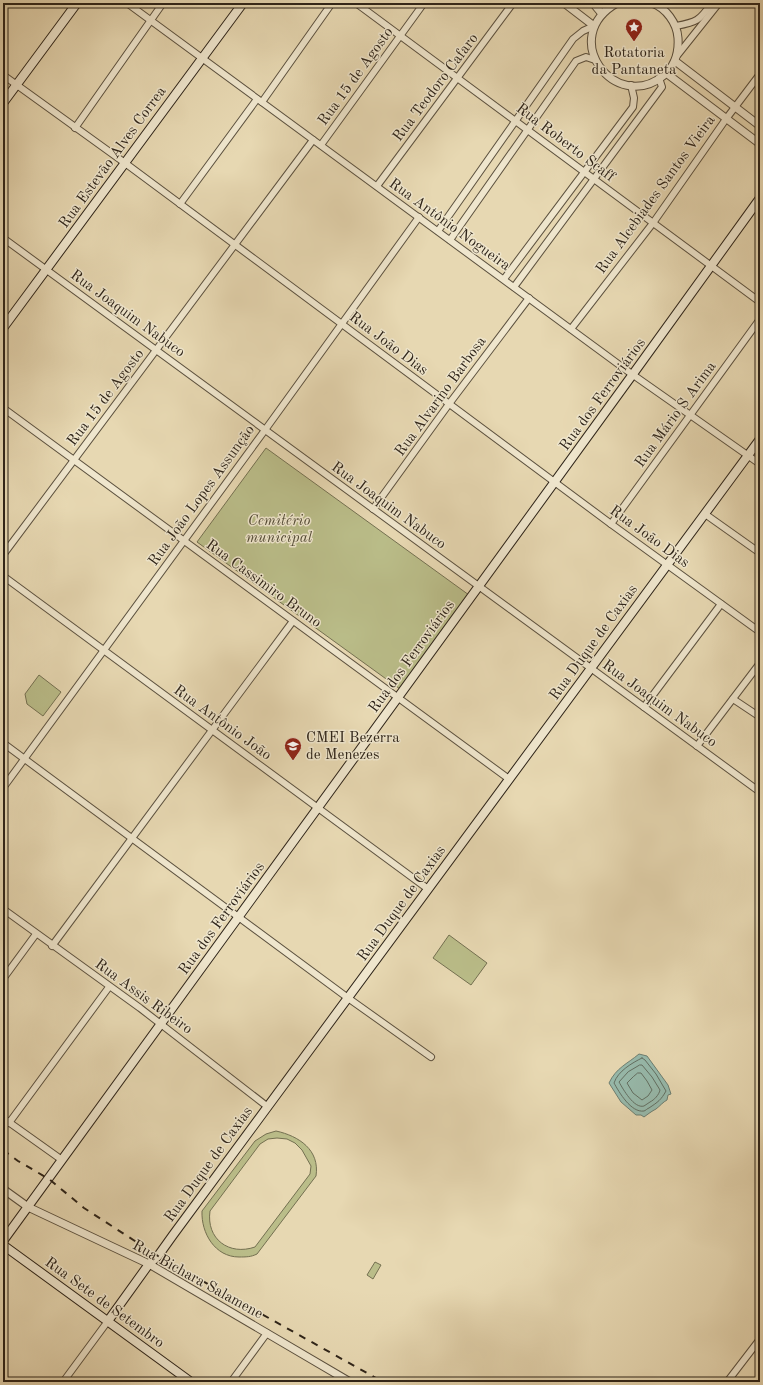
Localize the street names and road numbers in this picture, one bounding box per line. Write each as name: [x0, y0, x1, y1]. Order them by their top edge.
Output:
street label: Rua 15 de Agosto: [316, 25, 397, 129]
street label: Rua Teodoro Cafaro: [391, 31, 482, 145]
street label: Rua Estevão Alves Correa: [57, 84, 170, 231]
street label: Rua Roberto Scaff: [513, 101, 618, 186]
street label: Rua Alcebiades Santos Vieira: [594, 113, 719, 277]
street label: Rua Antônio Nogueira: [386, 176, 513, 275]
street label: Rua Joaquim Nabuco: [67, 268, 187, 361]
street label: Rua João Dias: [346, 310, 430, 379]
street label: Rua Alvarino Barbosa: [393, 334, 490, 459]
street label: Rua dos Ferroviários: [557, 336, 649, 454]
street label: Rua 15 de Agosto: [65, 347, 147, 449]
street label: Rua Mário S Arima: [633, 359, 720, 471]
street label: Rua João Lopes Assunção: [146, 423, 258, 569]
street label: Rua Joaquim Nabuco: [328, 460, 448, 553]
street label: Rua João Dias: [606, 503, 692, 571]
street label: Rua Cassimiro Bruno: [203, 537, 324, 631]
street label: Rua Duque de Caxias: [547, 582, 641, 703]
street label: Rua dos Ferroviários: [366, 598, 458, 716]
street label: Rua Joaquim Nabuco: [599, 658, 719, 751]
street label: Rua Antônio João: [170, 683, 274, 764]
street label: Rua Duque de Caxias: [355, 843, 449, 964]
street label: Rua dos Ferroviários: [176, 860, 268, 978]
street label: Rua Assis Ribeiro: [92, 957, 195, 1038]
street label: Rua Duque de Caxias: [162, 1104, 256, 1225]
street label: Rua Bichara Salamene: [130, 1238, 265, 1322]
street label: Rua Sete de Setembro: [42, 1255, 167, 1351]

